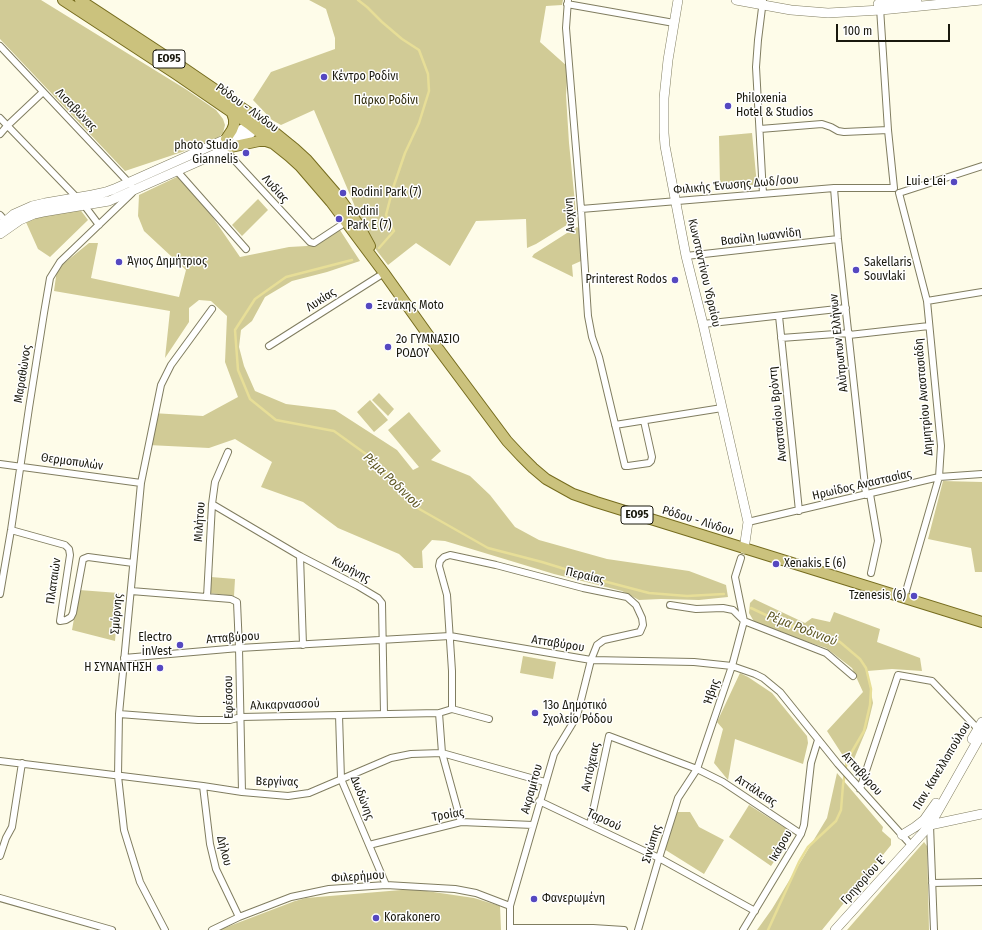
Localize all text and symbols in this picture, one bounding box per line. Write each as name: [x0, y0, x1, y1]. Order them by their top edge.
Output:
scale bar: [838, 16, 952, 42]
text: 100 m: [843, 24, 872, 38]
road number: ΕΟ95: [153, 50, 185, 68]
place label: Κέντρο Ροδίνι: [332, 70, 398, 84]
marker: Κέντρο Ροδίνι: [319, 72, 329, 82]
street label: Ρόδου - Λίνδου: [213, 80, 281, 136]
street label: Λισαβώνας: [52, 86, 100, 134]
place label: Philoxenia Hotel & Studios: [736, 92, 813, 120]
park label: Πάρκο Ροδίνι: [354, 94, 418, 108]
marker: Philoxenia Hotel & Studios: [723, 101, 733, 111]
place label: photo Studio Giannelis: [174, 139, 238, 167]
marker: photo Studio Giannelis: [241, 148, 251, 158]
street label: Λυδίας: [259, 172, 291, 206]
street label: Φιλικής Ένωσης Δωδ/σου: [673, 172, 799, 198]
place label: Lui e Lei: [906, 175, 946, 189]
marker: Lui e Lei: [949, 177, 959, 187]
place label: Rodini Park (7): [351, 186, 421, 200]
marker: Rodini Park (7): [338, 188, 348, 198]
street label: Αισχίνη: [562, 197, 578, 233]
place label: Rodini Park E (7): [347, 205, 392, 233]
marker: Rodini Park E (7): [334, 214, 344, 224]
street label: Κωνσταντίνου Υδραίου: [685, 217, 723, 329]
street label: Βασίλη Ιωαννίδη: [720, 225, 802, 249]
place label: Άγιος Δημήτριος: [127, 255, 207, 269]
place label: Sakellaris Souvlaki: [864, 256, 912, 284]
marker: Άγιος Δημήτριος: [114, 257, 124, 267]
marker: Sakellaris Souvlaki: [851, 265, 861, 275]
place label: Printerest Rodos: [586, 273, 667, 287]
marker: Printerest Rodos: [670, 275, 680, 285]
street label: Λυκίας: [303, 285, 339, 315]
street label: Αλύτρωτων Ελλήνων: [827, 293, 851, 393]
place label: Ξενάκης Moto: [377, 299, 444, 313]
marker: Ξενάκης Moto: [364, 301, 374, 311]
place label: 2ο ΓΥΜΝΑΣΙΟ ΡΟΔΟΥ: [396, 333, 460, 361]
street label: Δημητρίου Αναστασιάδη: [912, 338, 936, 456]
marker: 2ο ΓΥΜΝΑΣΙΟ ΡΟΔΟΥ: [383, 342, 393, 352]
street label: Μαραθώνος: [11, 344, 35, 404]
street label: Αναστασίου Βρόντη: [766, 366, 790, 462]
water label: Ρέμα Ροδινιού: [360, 450, 424, 512]
street label: Θερμοπυλών: [40, 451, 104, 473]
street label: Ηρωίδος Αναστασίας: [811, 467, 913, 503]
street label: Μιλήτου: [191, 501, 209, 543]
street label: Ρόδου - Λίνδου: [660, 503, 736, 539]
road number: ΕΟ95: [621, 506, 653, 524]
street label: Κυρήνης: [329, 554, 373, 586]
street label: Πλαταιών: [44, 557, 64, 605]
place label: Xenakis E (6): [784, 557, 846, 571]
marker: Xenakis E (6): [771, 559, 781, 569]
street label: Περαίας: [564, 565, 606, 587]
place label: Tzenesis (6): [849, 589, 906, 603]
marker: Tzenesis (6): [909, 591, 919, 601]
street label: Σμύρνης: [108, 593, 126, 635]
water label: Ρέμα Ροδινιού: [765, 608, 839, 650]
street label: Ατταβύρου: [206, 629, 260, 647]
place label: Electro inVest: [138, 631, 172, 659]
street label: Ατταβύρου: [530, 633, 586, 655]
marker: Electro inVest: [175, 640, 185, 650]
place label: Η ΣΥΝΑΝΤΗΣΗ: [84, 661, 152, 675]
marker: Η ΣΥΝΑΝΤΗΣΗ: [155, 663, 165, 673]
street label: Εφέσσου: [221, 675, 237, 719]
street label: Ήβης: [701, 677, 723, 707]
street label: Αλικαρνασσού: [250, 697, 320, 713]
place label: 13ο Δημοτικό Σχολείο Ρόδου: [543, 699, 613, 727]
marker: 13ο Δημοτικό Σχολείο Ρόδου: [530, 708, 540, 718]
street label: Παν. Κανελλοπούλου: [910, 719, 974, 813]
street label: Αντιόχειας: [579, 741, 603, 793]
street label: Ατταβύρου: [839, 749, 885, 799]
street label: Ακραμίτου: [518, 762, 546, 816]
street label: Αττάλειας: [732, 772, 780, 810]
street label: Βεργίνας: [256, 774, 298, 790]
street label: Δωδώνης: [347, 774, 377, 822]
street label: Τροίας: [431, 805, 465, 825]
street label: Ταρσού: [584, 806, 624, 834]
street label: Σινώπης: [639, 823, 665, 865]
street label: Ικάρου: [766, 828, 796, 864]
street label: Δήλου: [213, 834, 235, 868]
street label: Γρηγορίου Ε': [838, 852, 890, 908]
street label: Φιλερήμου: [331, 868, 385, 886]
place label: Φανερωμένη: [542, 892, 605, 906]
marker: Φανερωμένη: [529, 894, 539, 904]
place label: Korakonero: [384, 911, 440, 925]
marker: Korakonero: [371, 913, 381, 923]

